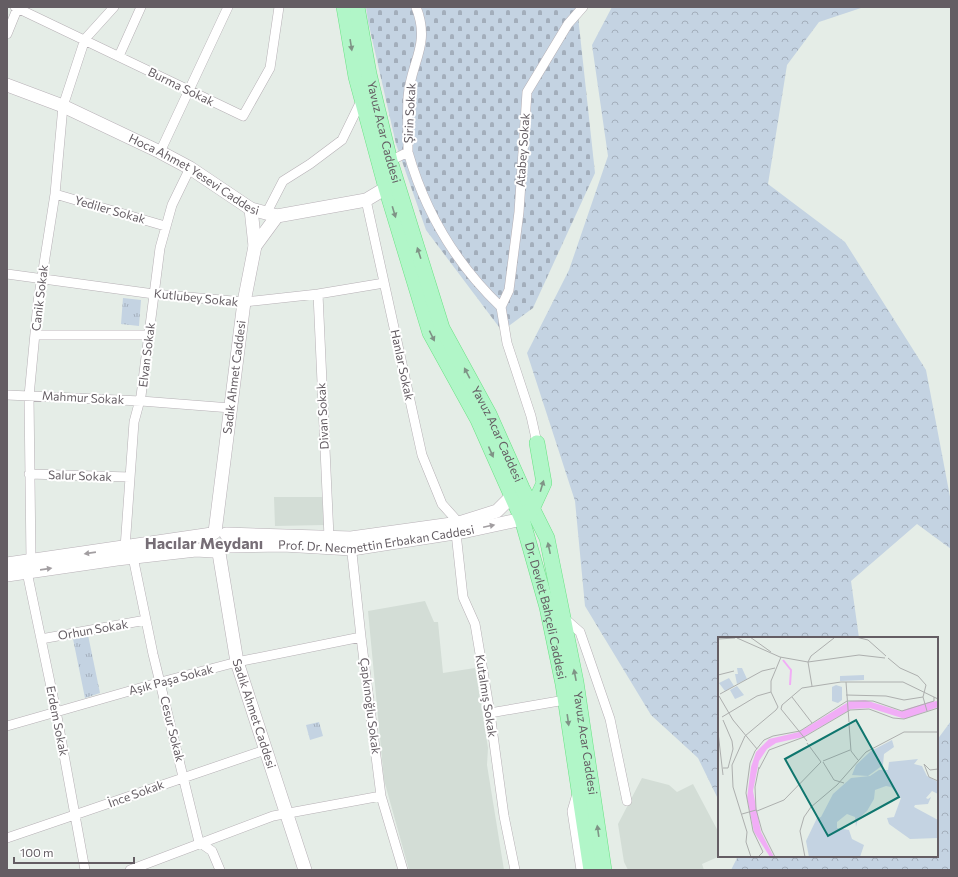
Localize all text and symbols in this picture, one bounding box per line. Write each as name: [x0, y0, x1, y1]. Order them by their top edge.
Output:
one-way arrow: [348, 39, 354, 52]
street label: Burma Sokak: [146, 64, 217, 108]
street label: Yavuz Acar Caddesi: [365, 80, 404, 184]
street label: Şirin Sokak: [400, 82, 418, 144]
street label: Atabey Sokak: [512, 112, 532, 187]
street label: Hoca Ahmet Yesevi Caddesi: [127, 130, 261, 217]
street label: Yediler Sokak: [73, 192, 148, 226]
one-way arrow: [391, 206, 397, 218]
one-way arrow: [416, 246, 422, 258]
street label: Canik Sokak: [28, 263, 50, 332]
street label: Kutlubey Sokak: [153, 286, 239, 308]
street label: Sadık Ahmet Caddesi: [219, 319, 248, 435]
street label: Elvan Sokak: [135, 321, 157, 388]
street label: Hanlar Sokak: [389, 328, 417, 402]
one-way arrow: [429, 330, 435, 342]
one-way arrow: [464, 367, 470, 379]
street label: Divan Sokak: [313, 382, 331, 450]
street label: Yavuz Acar Caddesi: [469, 383, 526, 484]
street label: Mahmur Sokak: [42, 388, 125, 406]
one-way arrow: [489, 446, 495, 458]
street label: Salur Sokak: [48, 467, 113, 483]
one-way arrow: [539, 480, 545, 492]
street label: Prof. Dr. Necmettin Erbakan Caddesi: [278, 522, 475, 555]
one-way arrow: [483, 523, 496, 529]
district label: Hacılar Meydanı: [145, 533, 263, 552]
street label: Dr. Devlet Bahçeli Caddesi: [523, 540, 570, 680]
one-way arrow: [545, 542, 551, 554]
one-way arrow: [84, 550, 96, 556]
one-way arrow: [39, 566, 52, 572]
street label: Orhun Sokak: [57, 616, 129, 642]
inset map: [718, 637, 938, 857]
street label: Kutalmış Sokak: [474, 653, 501, 739]
street label: Sadık Ahmet Caddesi: [230, 657, 279, 770]
street label: Çapkınoğlu Sokak: [358, 657, 384, 755]
street label: Aşık Paşa Sokak: [127, 661, 215, 697]
one-way arrow: [571, 669, 577, 681]
street label: Erdem Sokak: [44, 685, 72, 758]
street label: Yavuz Acar Caddesi: [571, 690, 601, 796]
street label: Cesur Sokak: [158, 694, 188, 764]
one-way arrow: [565, 714, 571, 726]
street label: İnce Sokak: [106, 776, 166, 810]
one-way arrow: [595, 825, 601, 838]
scale bar: [14, 839, 134, 865]
text: 100 m: [20, 845, 54, 859]

